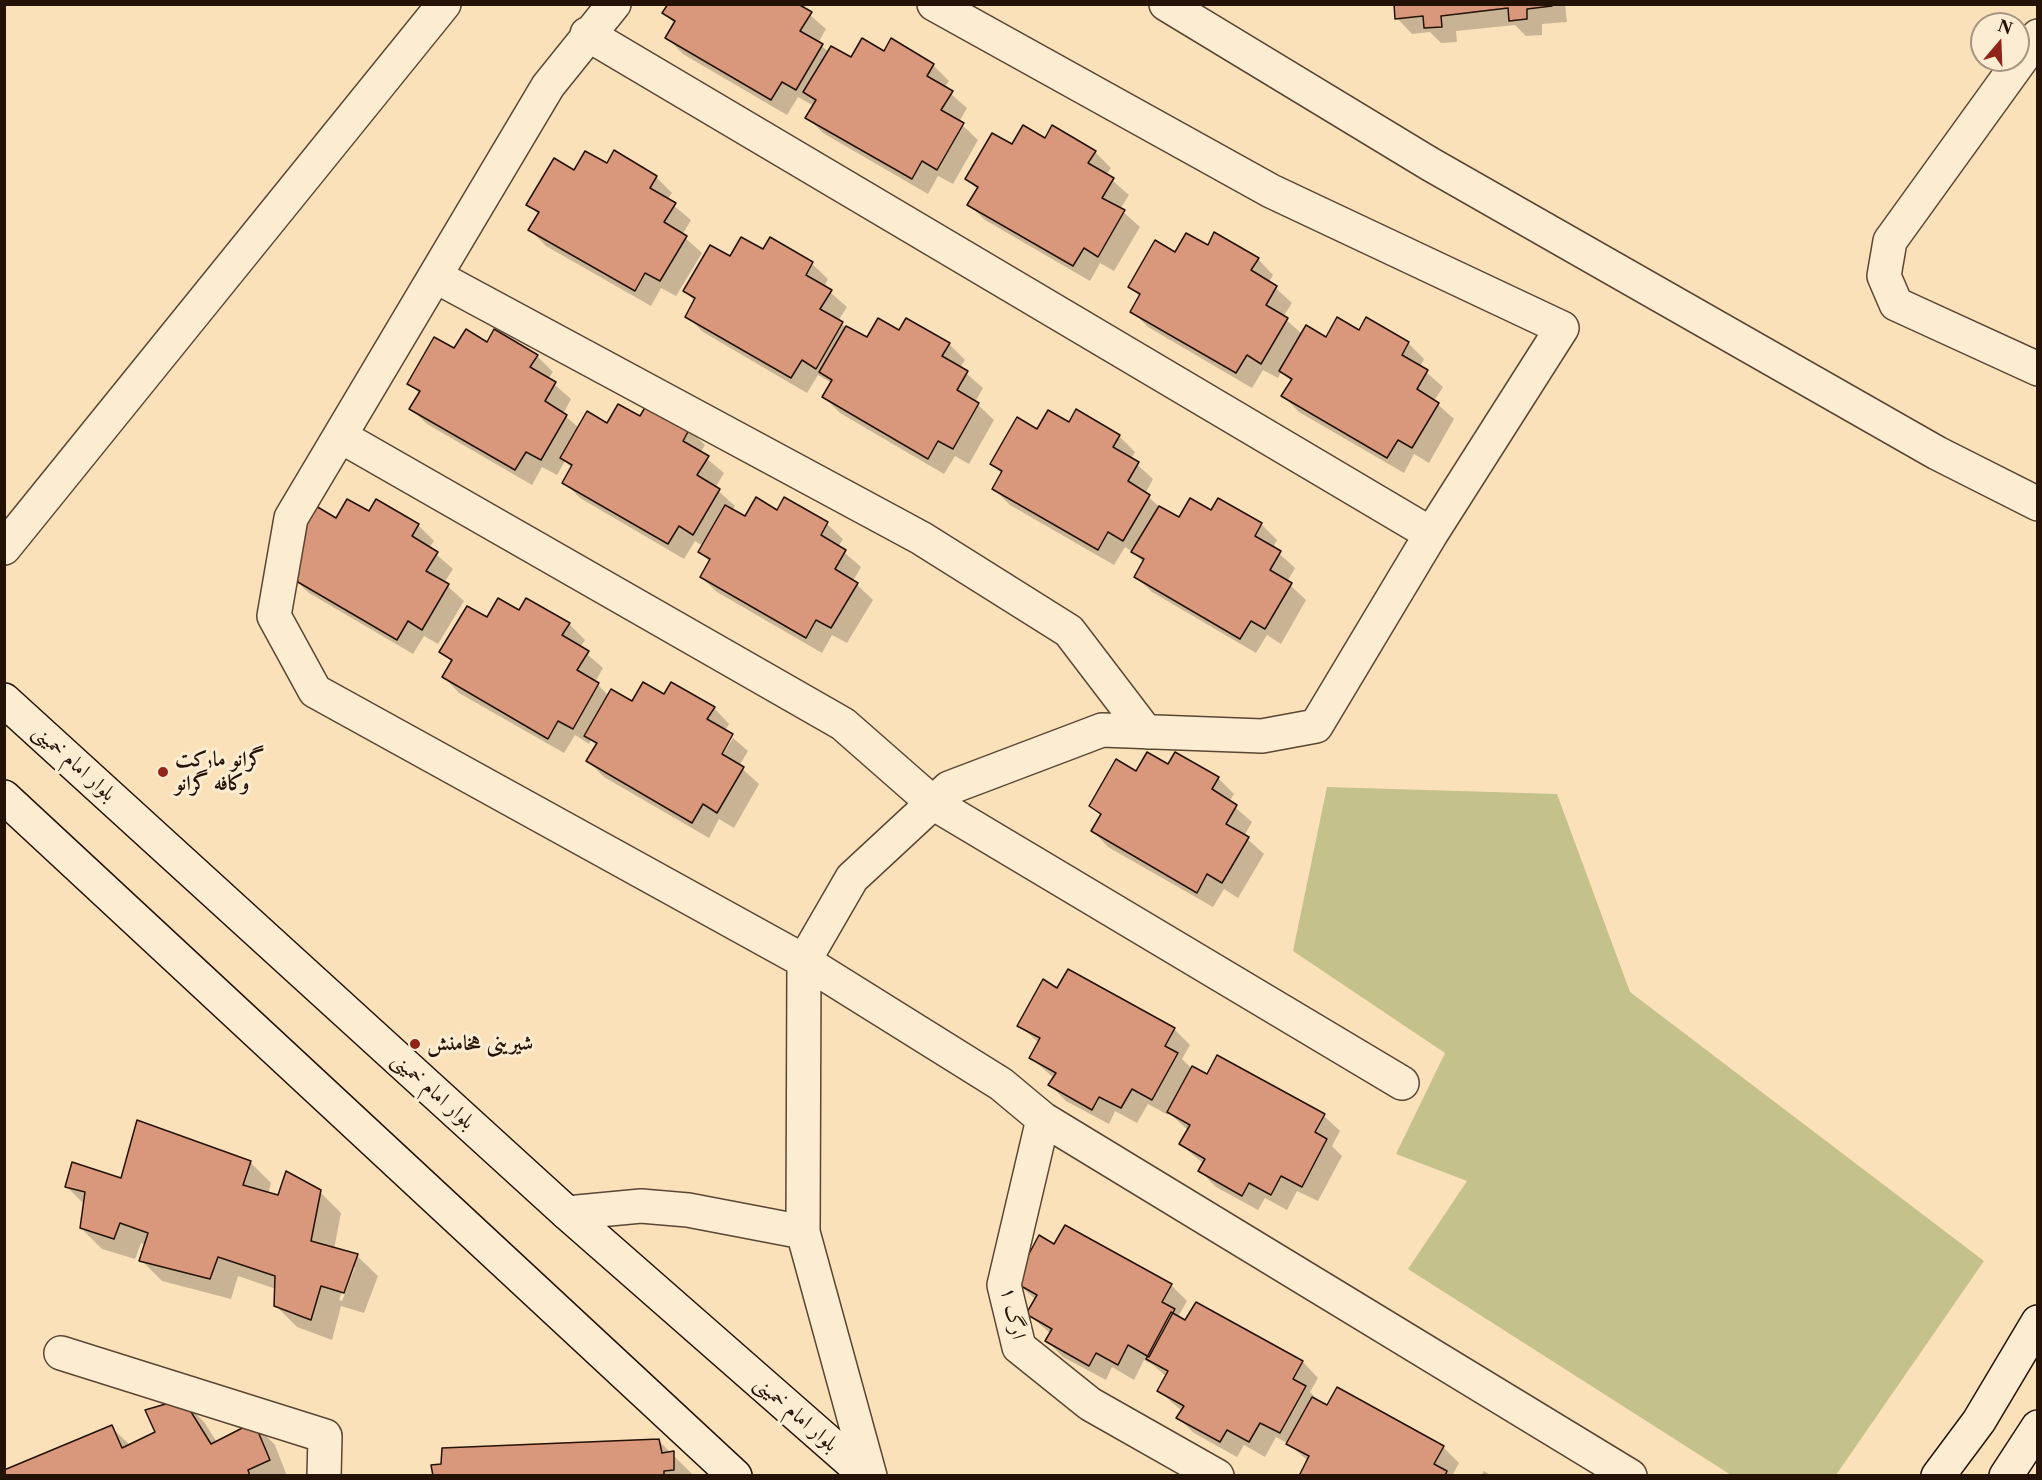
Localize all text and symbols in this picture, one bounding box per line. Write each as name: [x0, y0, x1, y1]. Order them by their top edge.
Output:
north arrow: [1970, 12, 2030, 72]
text: N: [1995, 15, 2015, 39]
street label: بلوار امام خمینی: [27, 719, 121, 807]
place label: گرانو مارکت وکافه گرانو: [175, 747, 264, 797]
marker: گرانو مارکت وکافه گرانو: [156, 765, 170, 779]
place label: شیرینی هخامنش: [427, 1031, 533, 1057]
marker: شیرینی هخامنش: [408, 1037, 422, 1051]
street label: بلوار امام خمینی: [386, 1047, 480, 1135]
street label: ارگ ۱: [995, 1284, 1031, 1342]
street label: بلوار امام خمینی: [749, 1371, 843, 1457]

